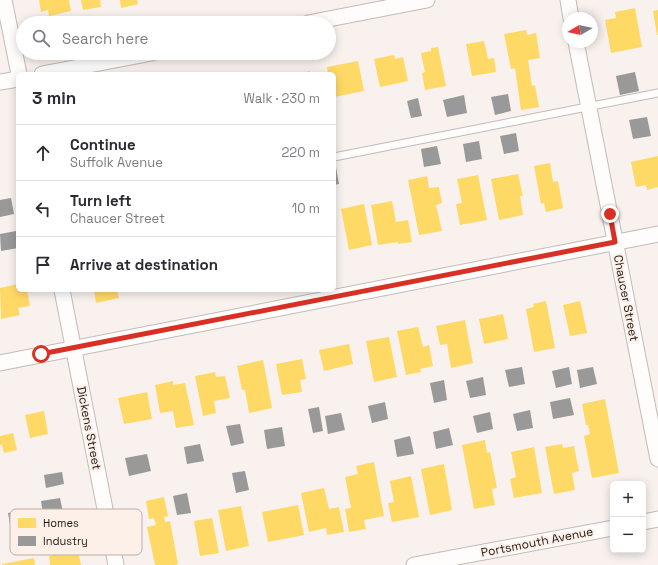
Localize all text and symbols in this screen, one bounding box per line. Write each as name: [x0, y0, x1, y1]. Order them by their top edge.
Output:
north arrow: [562, 12, 598, 48]
search box: [16, 16, 336, 60]
icon: search: [30, 27, 52, 49]
text: Search here: [62, 29, 148, 48]
text: 3 min: [32, 87, 76, 109]
text: Walk · 230 m: [243, 90, 320, 107]
text: Continue: [70, 135, 136, 154]
icon: ahead: [32, 142, 54, 164]
text: 220 m: [281, 144, 320, 161]
text: Suffolk Avenue: [70, 154, 163, 171]
text: Turn left: [70, 191, 132, 210]
icon: left: [32, 198, 54, 220]
text: 10 m: [292, 200, 320, 217]
route end: [601, 205, 619, 223]
text: Chaucer Street: [70, 210, 165, 227]
street label: Chaucer Street: [610, 253, 642, 343]
icon: arrive: [32, 254, 54, 276]
text: Arrive at destination: [70, 255, 218, 274]
route start: [32, 345, 50, 363]
street label: Dickens Street: [73, 385, 105, 471]
map controls: [610, 481, 646, 553]
button: +: [610, 481, 646, 517]
legend: [10, 509, 142, 555]
text: Homes: [43, 516, 79, 530]
button: −: [610, 517, 646, 553]
street label: Portsmouth Avenue: [479, 523, 595, 561]
text: Industry: [43, 534, 88, 548]

